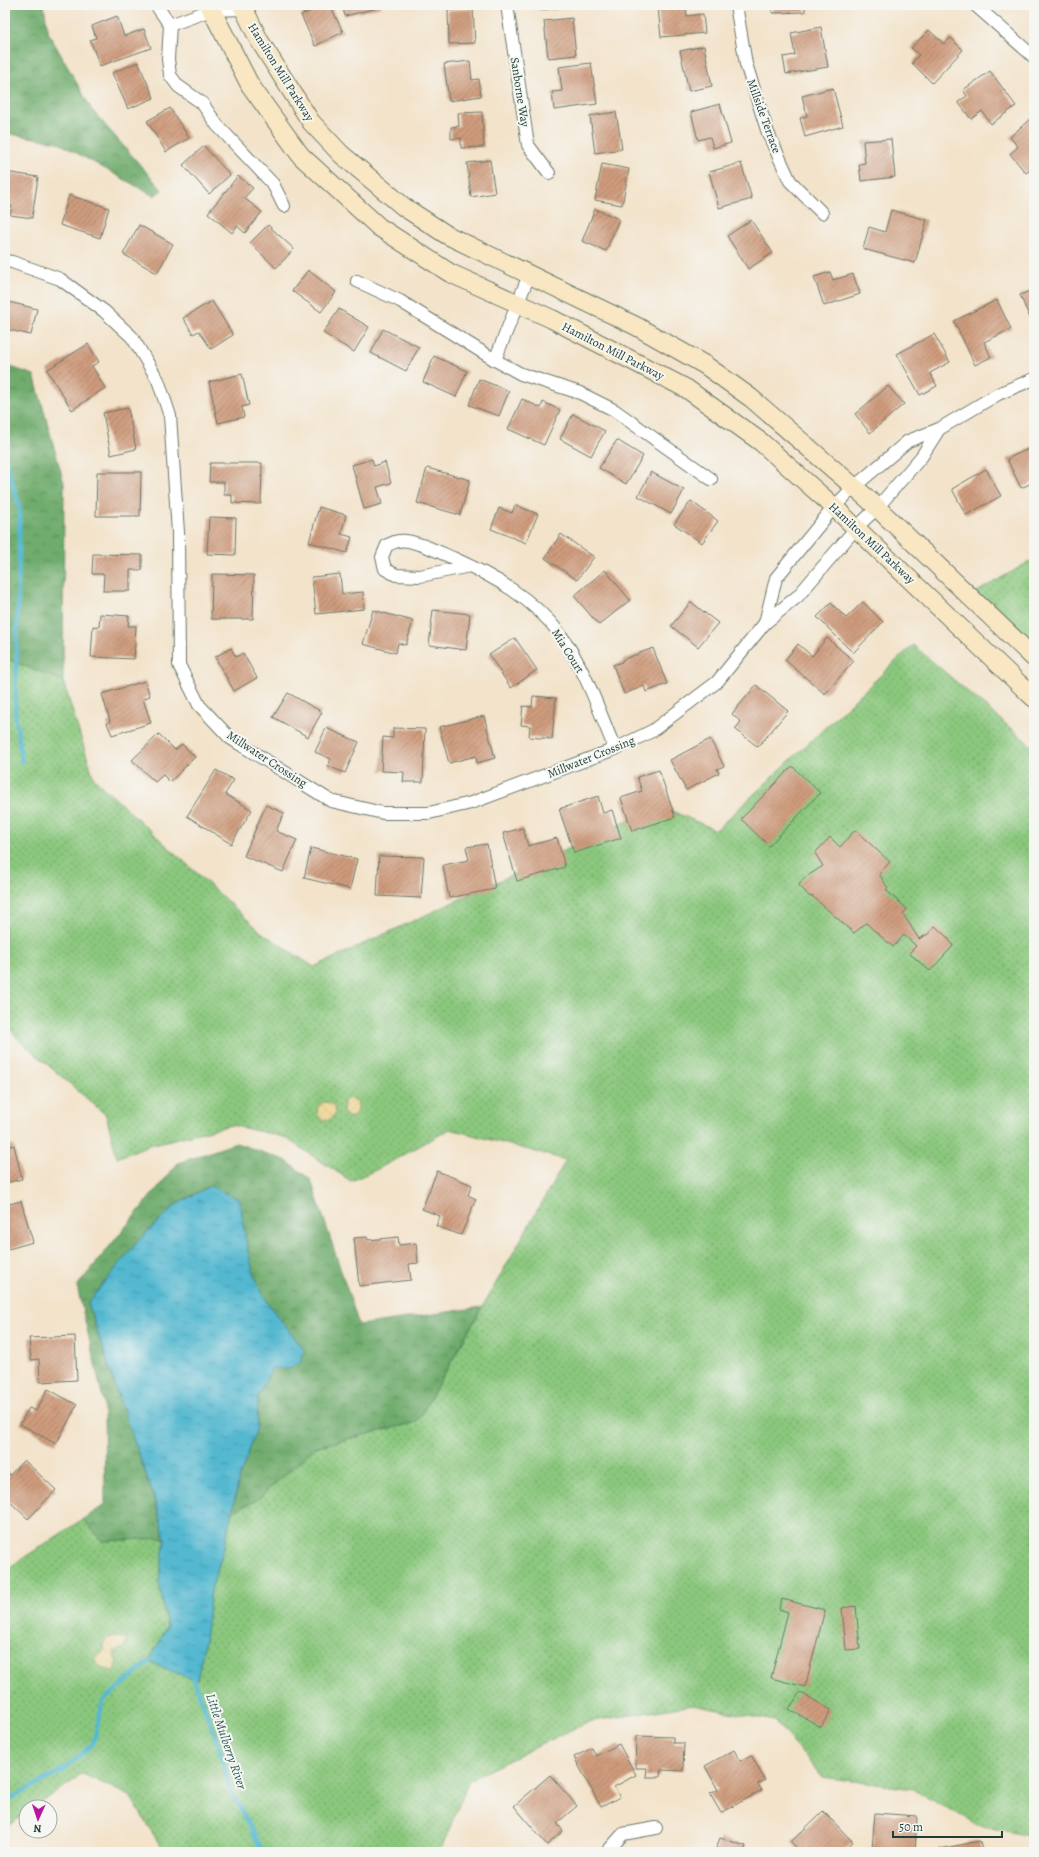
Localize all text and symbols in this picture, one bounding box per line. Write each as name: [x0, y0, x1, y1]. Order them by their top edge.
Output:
street label: Hamilton Mill Parkway: [244, 20, 318, 125]
street label: Sanborne Way: [507, 56, 533, 129]
street label: Millside Terrace: [743, 77, 785, 155]
street label: Hamilton Mill Parkway: [559, 318, 667, 384]
street label: Hamilton Mill Parkway: [825, 499, 919, 588]
street label: Mia Court: [548, 626, 588, 676]
street label: Millwater Crossing: [224, 727, 310, 791]
street label: Millwater Crossing: [545, 732, 637, 782]
water label: Little Mulberry River: [202, 1691, 251, 1792]
north arrow: [18, 1799, 58, 1839]
scale bar: [893, 1813, 1002, 1839]
text: 50 m: [899, 1819, 923, 1835]
text: N: [33, 1821, 42, 1836]

